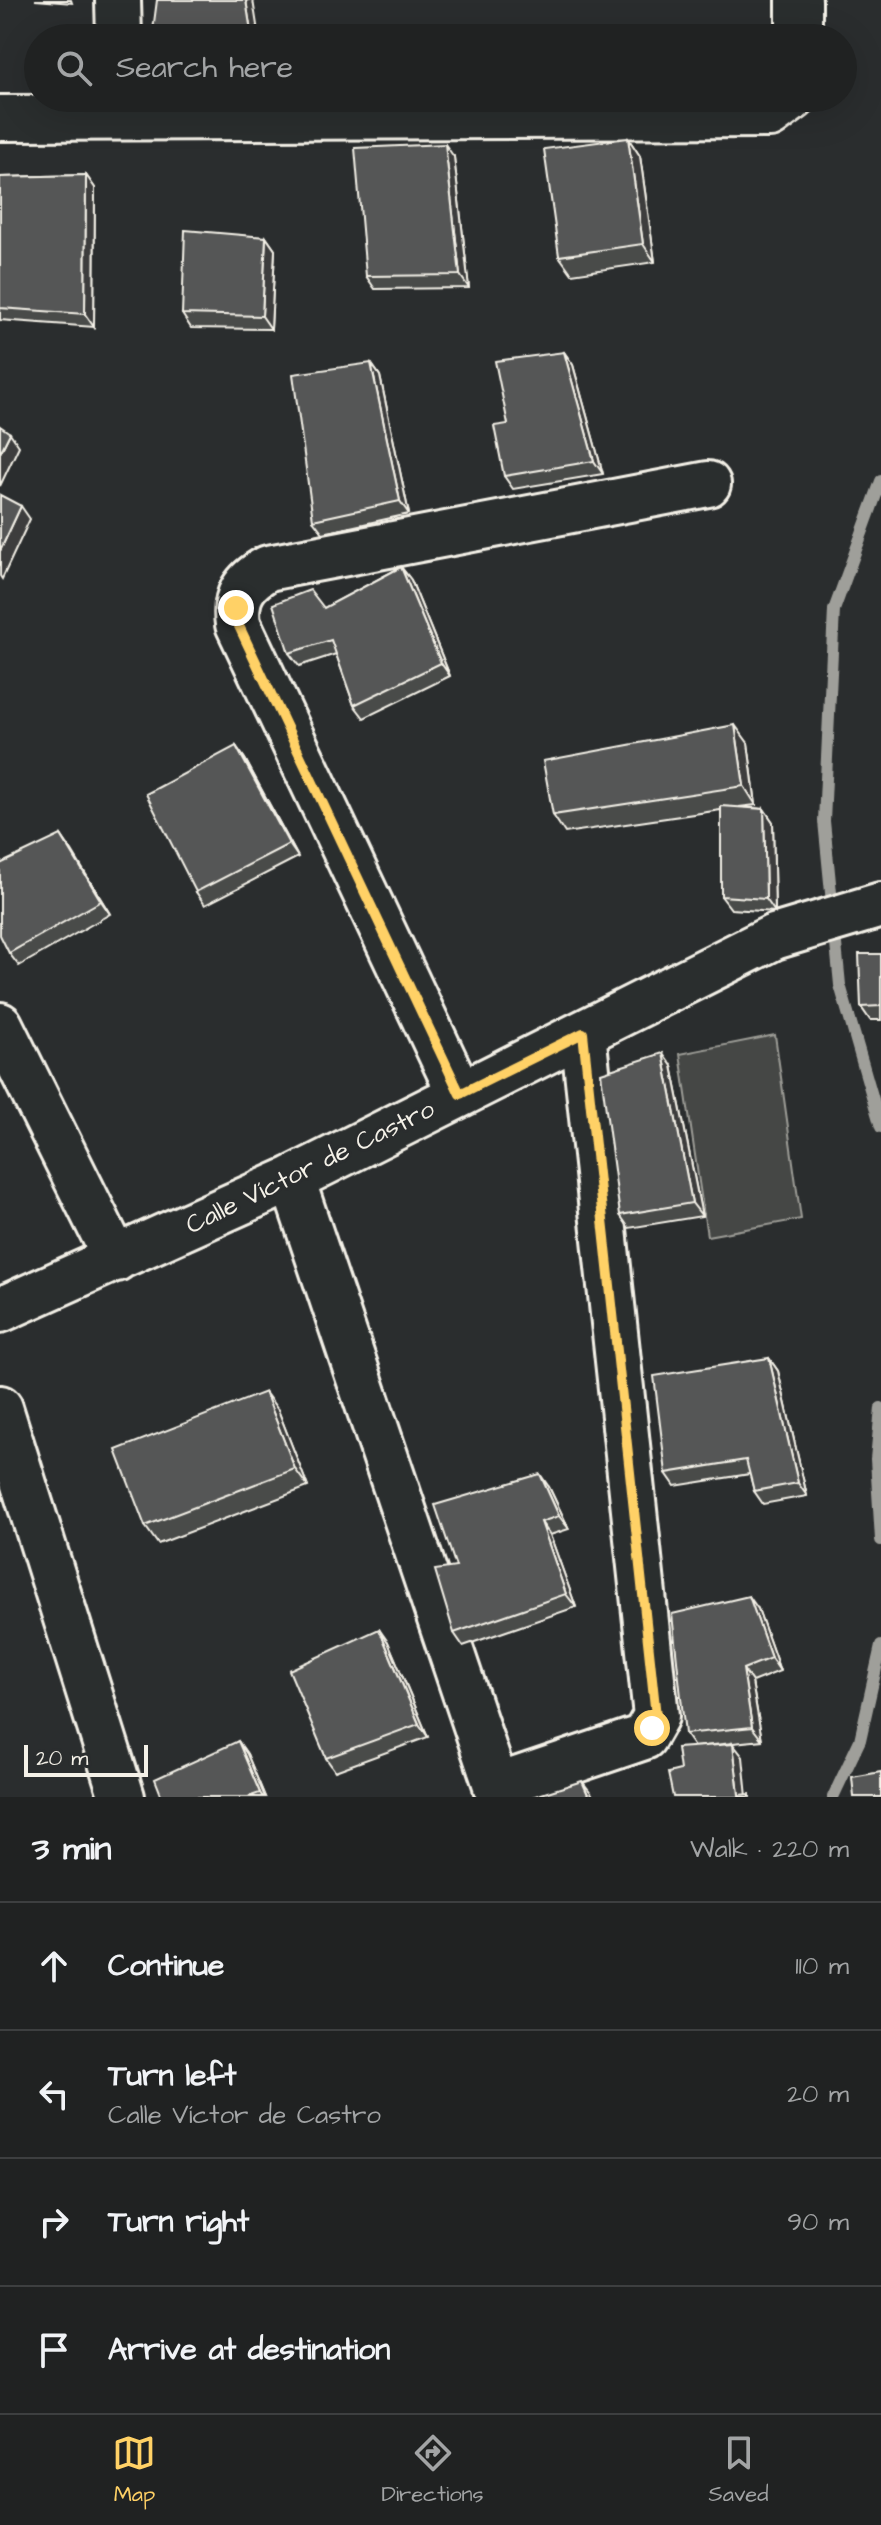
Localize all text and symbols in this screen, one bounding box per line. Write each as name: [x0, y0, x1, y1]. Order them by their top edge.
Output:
search box: [24, 24, 857, 112]
icon: search: [52, 46, 96, 90]
text: Search here: [116, 47, 293, 89]
route end: [218, 590, 254, 626]
street label: Calle Víctor de Castro: [179, 1091, 441, 1243]
route start: [634, 1710, 670, 1746]
scale bar: [24, 1741, 148, 1777]
text: 20 m: [36, 1743, 88, 1774]
text: 3 min: [32, 1825, 112, 1873]
text: Walk · 220 m: [690, 1831, 849, 1867]
icon: ahead: [32, 1944, 76, 1988]
text: Continue: [108, 1945, 224, 1987]
text: 110 m: [795, 1948, 849, 1984]
text: Turn left: [108, 2055, 236, 2097]
icon: left: [32, 2072, 76, 2116]
text: 20 m: [787, 2076, 849, 2112]
text: Calle Víctor de Castro: [108, 2097, 381, 2133]
icon: right: [32, 2200, 76, 2244]
text: Turn right: [108, 2201, 249, 2243]
text: 90 m: [787, 2204, 849, 2240]
icon: arrive: [32, 2328, 76, 2372]
text: Arrive at destination: [108, 2329, 390, 2371]
tab: Map: [112, 2431, 156, 2510]
tab: Directions: [381, 2431, 484, 2510]
tab: Saved: [709, 2431, 769, 2510]

